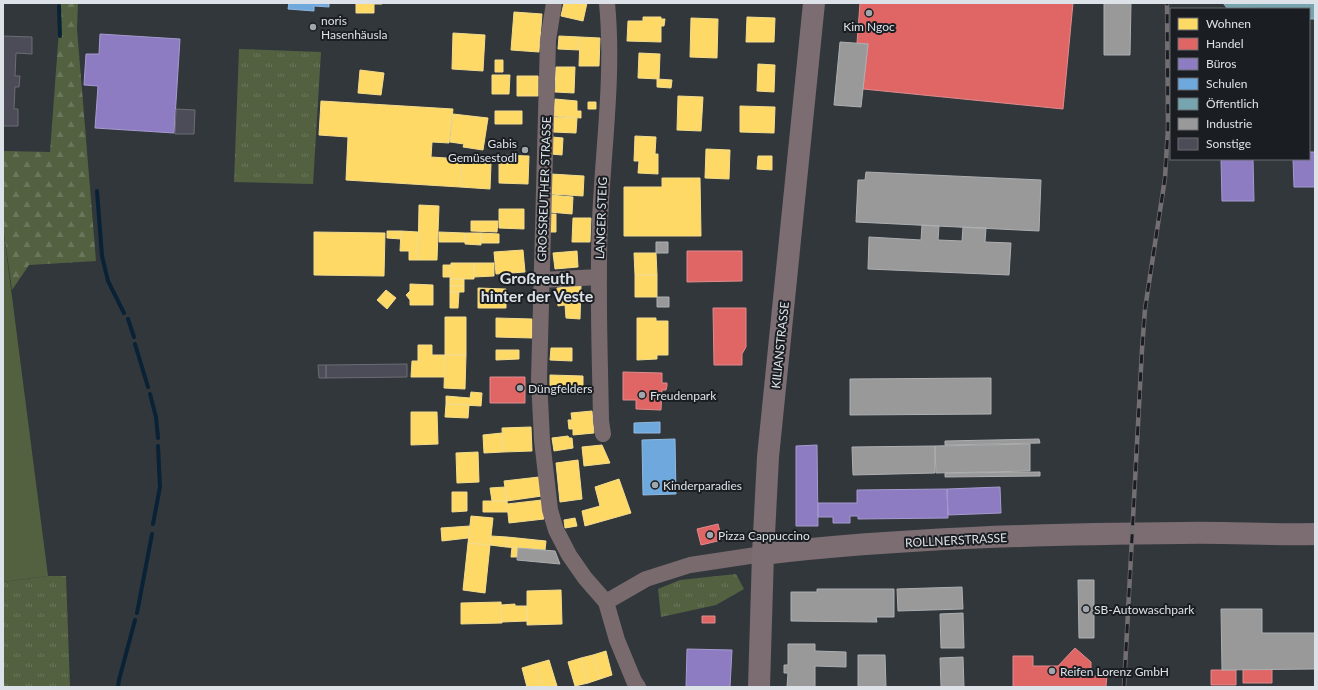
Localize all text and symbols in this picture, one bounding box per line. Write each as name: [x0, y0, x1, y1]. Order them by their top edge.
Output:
marker: Kim Ngoc: [864, 8, 874, 18]
legend: [1170, 8, 1310, 160]
place label: noris Hasenhäusla: [321, 13, 388, 42]
text: Wohnen: [1206, 16, 1251, 31]
place label: Kim Ngoc: [843, 19, 895, 34]
marker: noris Hasenhäusla: [308, 22, 318, 32]
text: Handel: [1206, 36, 1244, 51]
text: Büros: [1206, 56, 1236, 71]
text: Schulen: [1206, 76, 1247, 91]
text: Öffentlich: [1206, 96, 1259, 111]
street label: GROSSREUTHER STRASSE: [534, 116, 554, 262]
text: Industrie: [1206, 116, 1252, 131]
place label: Gabis Gemüsestodl: [448, 136, 517, 165]
text: Sonstige: [1206, 136, 1251, 151]
marker: Gabis Gemüsestodl: [520, 145, 530, 155]
street label: LANGER STEIG: [592, 176, 610, 259]
district label: Großreuth hinter der Veste: [481, 268, 594, 305]
street label: KILIANSTRASSE: [768, 301, 792, 389]
place label: Düngfelders: [528, 381, 592, 396]
marker: Düngfelders: [515, 383, 525, 393]
place label: Freudenpark: [650, 388, 717, 403]
marker: Freudenpark: [637, 390, 647, 400]
place label: Kinderparadies: [663, 478, 742, 493]
marker: Kinderparadies: [650, 480, 660, 490]
place label: Pizza Cappuccino: [718, 528, 810, 543]
marker: Pizza Cappuccino: [705, 530, 715, 540]
street label: ROLLNERSTRASSE: [905, 530, 1007, 550]
place label: SB-Autowaschpark: [1094, 602, 1195, 617]
marker: SB-Autowaschpark: [1081, 604, 1091, 614]
place label: Reifen Lorenz GmbH: [1060, 664, 1169, 679]
marker: Reifen Lorenz GmbH: [1047, 666, 1057, 676]

